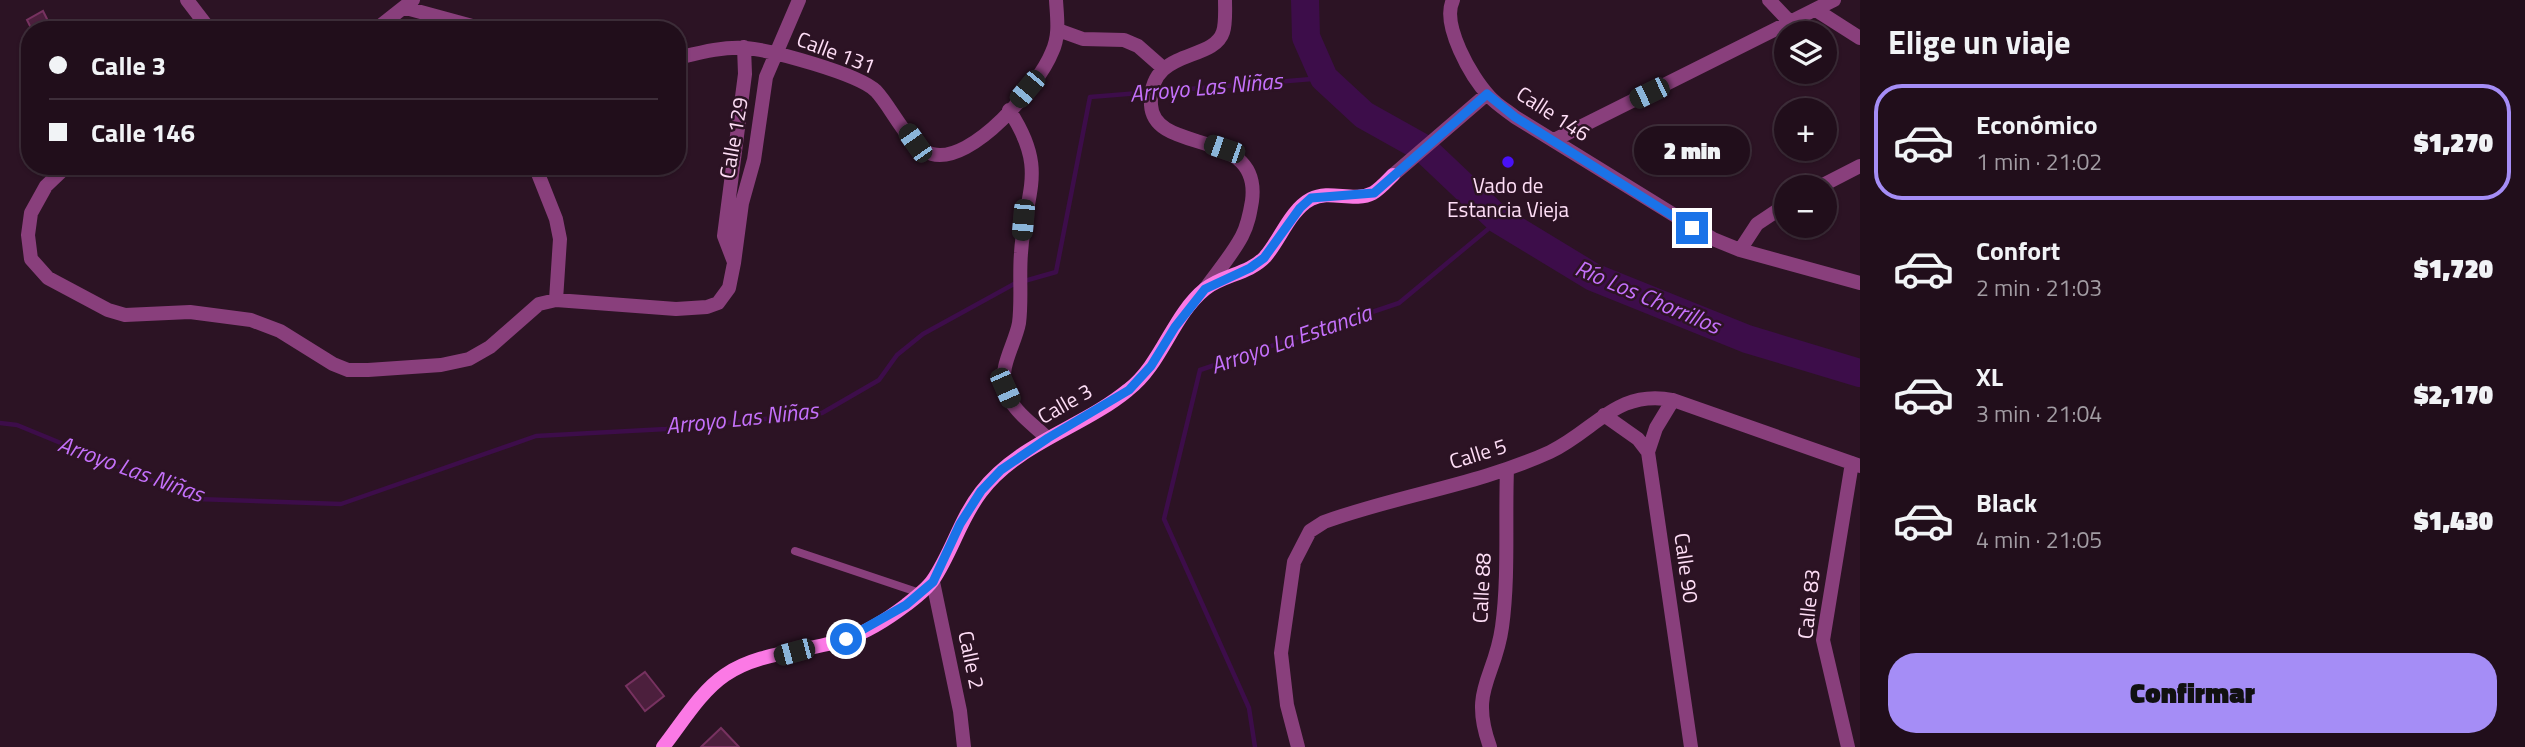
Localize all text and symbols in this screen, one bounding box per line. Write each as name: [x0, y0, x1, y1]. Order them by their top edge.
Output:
text: Elige un viaje: [1888, 18, 2071, 66]
map controls: [1774, 21, 1837, 238]
button: layers: [1774, 21, 1837, 84]
street label: Calle 131: [792, 22, 880, 82]
text: Calle 3: [91, 46, 166, 85]
water label: Arroyo Las Niñas: [1128, 62, 1286, 111]
car: [1006, 66, 1049, 112]
car: [1626, 74, 1673, 112]
street label: Calle 146: [1510, 77, 1597, 149]
street label: Calle 129: [710, 95, 756, 181]
button: +: [1774, 98, 1837, 161]
text: Económico: [1976, 105, 2098, 144]
icon: car: [1892, 111, 1955, 174]
text: Calle 146: [91, 113, 195, 152]
car: [895, 120, 936, 166]
text: $1,270: [2414, 123, 2493, 162]
callout: 2 min: [1634, 126, 1750, 176]
car: [1201, 132, 1248, 166]
text: 2 min: [1663, 133, 1721, 168]
text: 1 min · 21:02: [1976, 144, 2102, 179]
marker: Vado de Estancia Vieja: [1500, 154, 1516, 170]
place label: Vado de Estancia Vieja: [1447, 169, 1569, 225]
button: −: [1774, 175, 1837, 238]
car: [1011, 198, 1036, 242]
route end: [1676, 212, 1708, 244]
text: Confort: [1976, 231, 2060, 270]
icon: car: [1892, 237, 1955, 300]
text: $1,720: [2414, 249, 2493, 288]
water label: Río Los Chorrillos: [1570, 250, 1728, 344]
text: 2 min · 21:03: [1976, 270, 2102, 305]
water label: Arroyo La Estancia: [1206, 294, 1377, 382]
text: XL: [1976, 357, 2003, 396]
icon: car: [1892, 363, 1955, 426]
car: [987, 365, 1024, 411]
street label: Calle 3: [1031, 375, 1098, 432]
text: $2,170: [2414, 375, 2493, 414]
water label: Arroyo Las Niñas: [664, 392, 822, 443]
text: 3 min · 21:04: [1976, 396, 2102, 431]
water label: Arroyo Las Niñas: [53, 426, 211, 512]
street label: Calle 5: [1445, 429, 1510, 477]
text: Black: [1976, 483, 2037, 522]
icon: car: [1892, 489, 1955, 552]
text: $1,430: [2414, 501, 2493, 540]
text: 4 min · 21:05: [1976, 522, 2102, 557]
street label: Calle 90: [1666, 531, 1708, 605]
street label: Calle 88: [1463, 552, 1499, 624]
street label: Calle 83: [1788, 567, 1828, 641]
route start: [830, 623, 862, 655]
street label: Calle 2: [950, 628, 994, 692]
car: [771, 636, 818, 668]
button: Confirmar: [1888, 653, 2497, 733]

